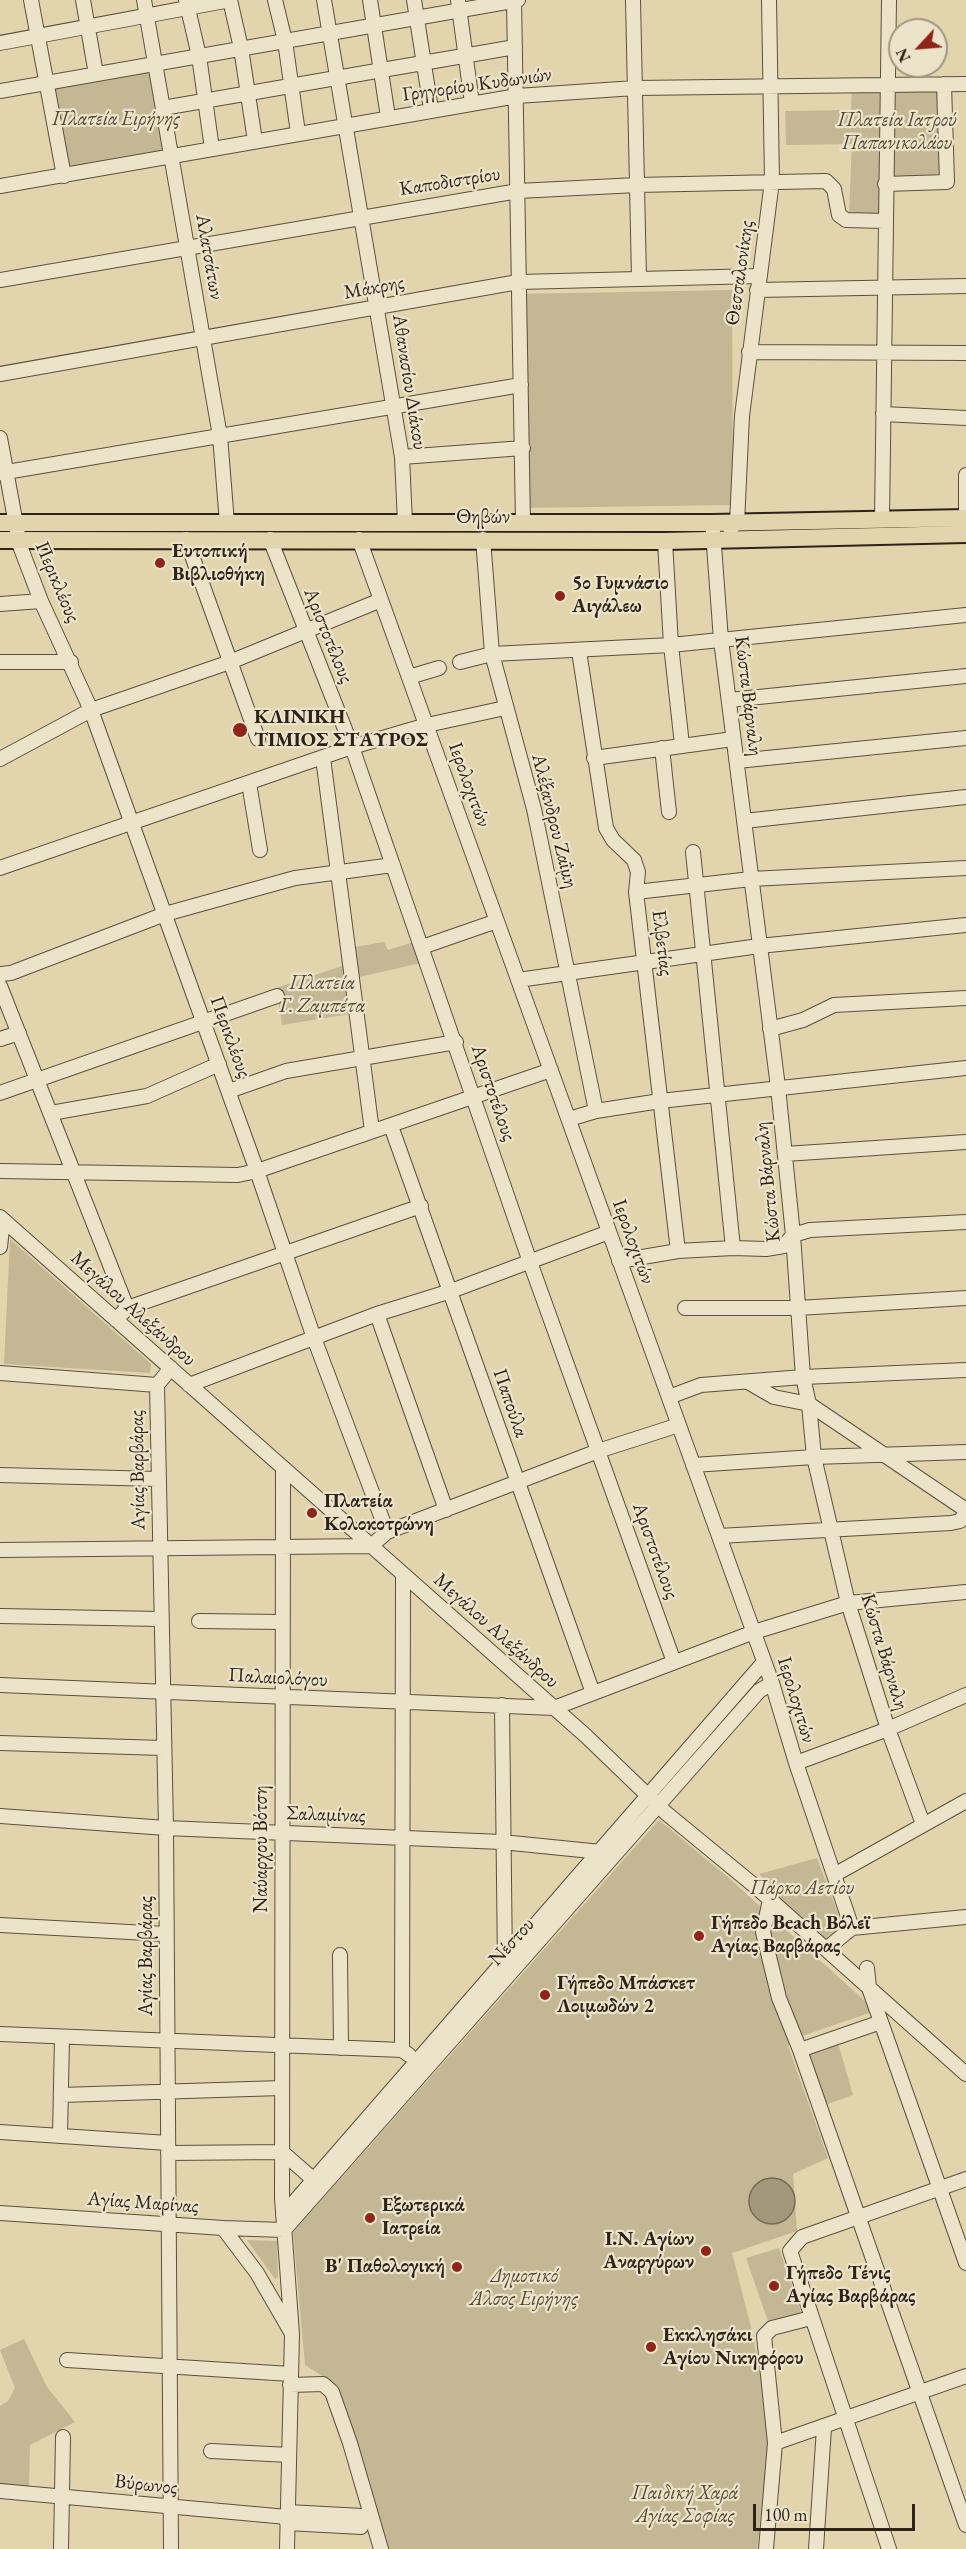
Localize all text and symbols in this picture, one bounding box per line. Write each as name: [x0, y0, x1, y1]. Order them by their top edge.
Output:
north arrow: [888, 18, 948, 78]
text: N: [891, 45, 915, 66]
street label: Γρηγορίου Κυδωνιών: [401, 63, 553, 107]
park label: Πλατεία Ειρήνης: [52, 108, 180, 132]
park label: Πλατεία Ιατρού Παπανικολάου: [838, 109, 956, 156]
street label: Καποδιστρίου: [398, 162, 502, 202]
street label: Αλατσάτων: [190, 212, 228, 302]
street label: Θεσσαλονίκης: [721, 219, 759, 327]
street label: Μάκρης: [342, 271, 406, 305]
street label: Αθανασίου Διάκου: [386, 312, 432, 452]
street label: Θηβών: [456, 506, 510, 530]
street label: Περικλέους: [29, 538, 85, 626]
place label: Ευτοπική Βιβλιοθήκη: [172, 540, 265, 587]
marker: Ευτοπική Βιβλιοθήκη: [153, 556, 167, 570]
place label: 5ο Γυμνάσιο Αιγάλεω: [572, 572, 668, 619]
street label: Αριστοτέλους: [298, 585, 358, 687]
marker: 5ο Γυμνάσιο Αιγάλεω: [553, 589, 567, 603]
street label: Κώστα Βάρναλη: [729, 635, 767, 757]
place label: ΚΛΙΝΙΚΗ ΤΙΜΙΟΣ ΣΤΑΥΡΟΣ: [254, 706, 428, 753]
marker: ΚΛΙΝΙΚΗ ΤΙΜΙΟΣ ΣΤΑΥΡΟΣ: [231, 721, 249, 739]
street label: Ιερολοχιτών: [443, 739, 495, 831]
street label: Αλέξανδρου Ζαΐμη: [526, 751, 582, 891]
street label: Ελβετίας: [646, 909, 678, 977]
park label: Πλατεία Γ. Ζαμπέτα: [279, 972, 365, 1019]
street label: Περικλέους: [204, 993, 256, 1081]
street label: Αριστοτέλους: [465, 1041, 521, 1145]
street label: Κώστα Βάρναλη: [750, 1121, 786, 1243]
street label: Ιερολοχιτών: [607, 1196, 659, 1288]
street label: Μεγάλου Αλεξάνδρου: [65, 1246, 201, 1372]
street label: Παπούλα: [487, 1365, 533, 1441]
street label: Αγίας Βαρβάρας: [125, 1410, 151, 1530]
place label: Πλατεία Κολοκοτρώνη: [324, 1490, 434, 1537]
street label: Αριστοτέλους: [626, 1500, 684, 1602]
marker: Πλατεία Κολοκοτρώνη: [305, 1506, 319, 1520]
street label: Μεγάλου Αλεξάνδρου: [428, 1568, 564, 1694]
street label: Κώστα Βάρναλη: [855, 1591, 913, 1713]
street label: Ιερολοχιτών: [772, 1654, 820, 1746]
street label: Παλαιολόγου: [228, 1663, 328, 1693]
street label: Ναύαρχου Βότση: [250, 1785, 274, 1913]
street label: Σαλαμίνας: [286, 1802, 366, 1828]
park label: Πάρκο Αετίου: [750, 1877, 854, 1901]
street label: Αγίας Βαρβάρας: [135, 1896, 159, 2016]
place label: Γήπεδο Beach Βόλεϊ Αγίας Βαρβάρας: [711, 1912, 870, 1959]
street label: Νέστου: [484, 1913, 540, 1971]
marker: Γήπεδο Beach Βόλεϊ Αγίας Βαρβάρας: [692, 1929, 706, 1943]
place label: Γήπεδο Μπάσκετ Λοιμωδών 2: [557, 1972, 695, 2019]
marker: Γήπεδο Μπάσκετ Λοιμωδών 2: [538, 1988, 552, 2002]
street label: Αγίας Μαρίνας: [87, 2187, 199, 2219]
place label: Εξωτερικά Ιατρεία: [382, 2194, 465, 2241]
marker: Εξωτερικά Ιατρεία: [363, 2211, 377, 2225]
place label: Ι.Ν. Αγίων Αναργύρων: [603, 2228, 694, 2275]
marker: Ι.Ν. Αγίων Αναργύρων: [699, 2244, 713, 2258]
place label: Β' Παθολογική: [325, 2255, 445, 2279]
marker: Β' Παθολογική: [450, 2260, 464, 2274]
place label: Γήπεδο Τένις Αγίας Βαρβάρας: [786, 2262, 915, 2309]
park label: Δημοτικό Άλσος Ειρήνης: [470, 2265, 578, 2312]
marker: Γήπεδο Τένις Αγίας Βαρβάρας: [767, 2279, 781, 2293]
place label: Εκκλησάκι Αγίου Νικηφόρου: [663, 2324, 803, 2371]
marker: Εκκλησάκι Αγίου Νικηφόρου: [644, 2340, 658, 2354]
street label: Βύρωνος: [113, 2470, 179, 2500]
park label: Παιδική Χαρά Αγίας Σοφίας: [632, 2482, 738, 2529]
scale bar: [756, 2492, 918, 2530]
text: 100 m: [764, 2503, 808, 2526]

